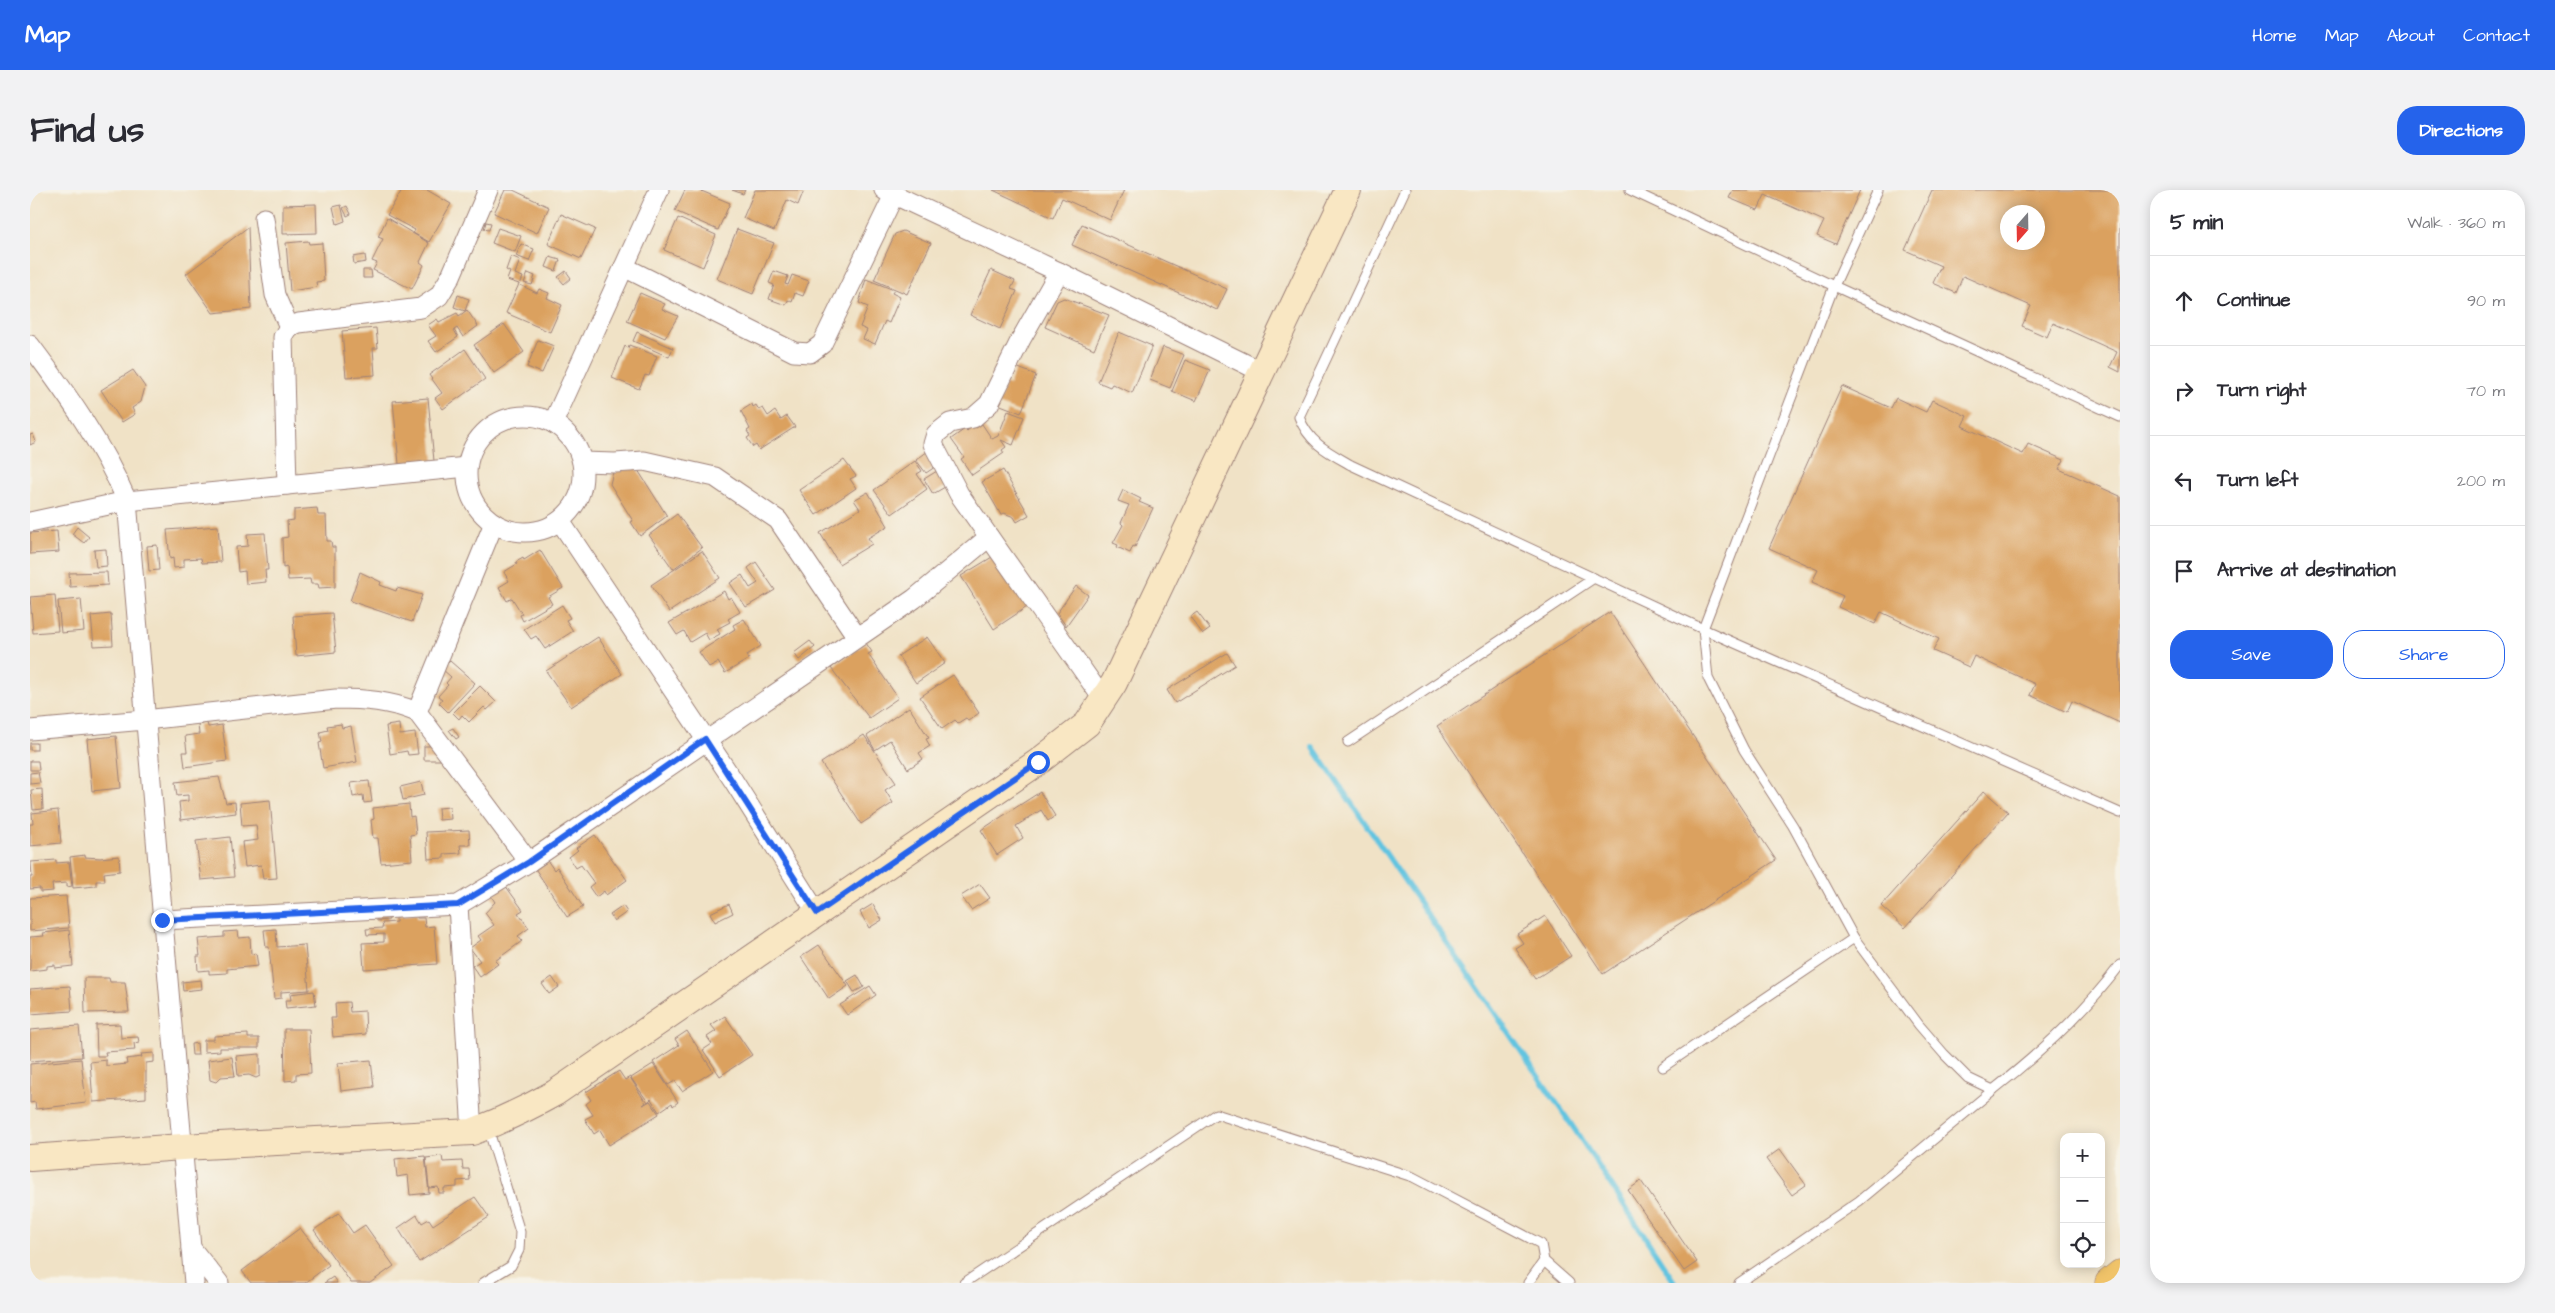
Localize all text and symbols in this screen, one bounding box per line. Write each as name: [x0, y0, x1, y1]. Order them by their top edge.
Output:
text: Map: [25, 18, 70, 52]
text: Home: [2252, 23, 2297, 48]
text: Map: [2325, 23, 2359, 48]
text: About: [2387, 23, 2435, 48]
text: Contact: [2463, 23, 2530, 48]
text: Find us: [30, 106, 144, 155]
button: Directions: [2397, 106, 2525, 155]
north arrow: [2000, 205, 2045, 250]
text: 5 min: [2170, 208, 2223, 237]
text: Walk · 360 m: [2407, 212, 2505, 234]
icon: ahead: [2170, 287, 2198, 315]
text: Continue: [2217, 287, 2291, 314]
text: 90 m: [2467, 290, 2505, 312]
icon: right: [2170, 377, 2198, 405]
text: Turn right: [2217, 377, 2306, 404]
text: 70 m: [2466, 380, 2505, 402]
icon: left: [2170, 467, 2198, 495]
text: Turn left: [2217, 467, 2298, 494]
text: 200 m: [2457, 470, 2505, 492]
icon: arrive: [2170, 557, 2198, 585]
text: Arrive at destination: [2217, 557, 2396, 584]
button: Save: [2170, 630, 2333, 679]
button: Share: [2343, 630, 2505, 679]
route start: [1027, 751, 1050, 774]
route end: [151, 909, 174, 932]
map controls: [2060, 1133, 2105, 1268]
button: +: [2060, 1133, 2105, 1178]
button: −: [2060, 1178, 2105, 1223]
button: locate: [2060, 1223, 2105, 1268]

